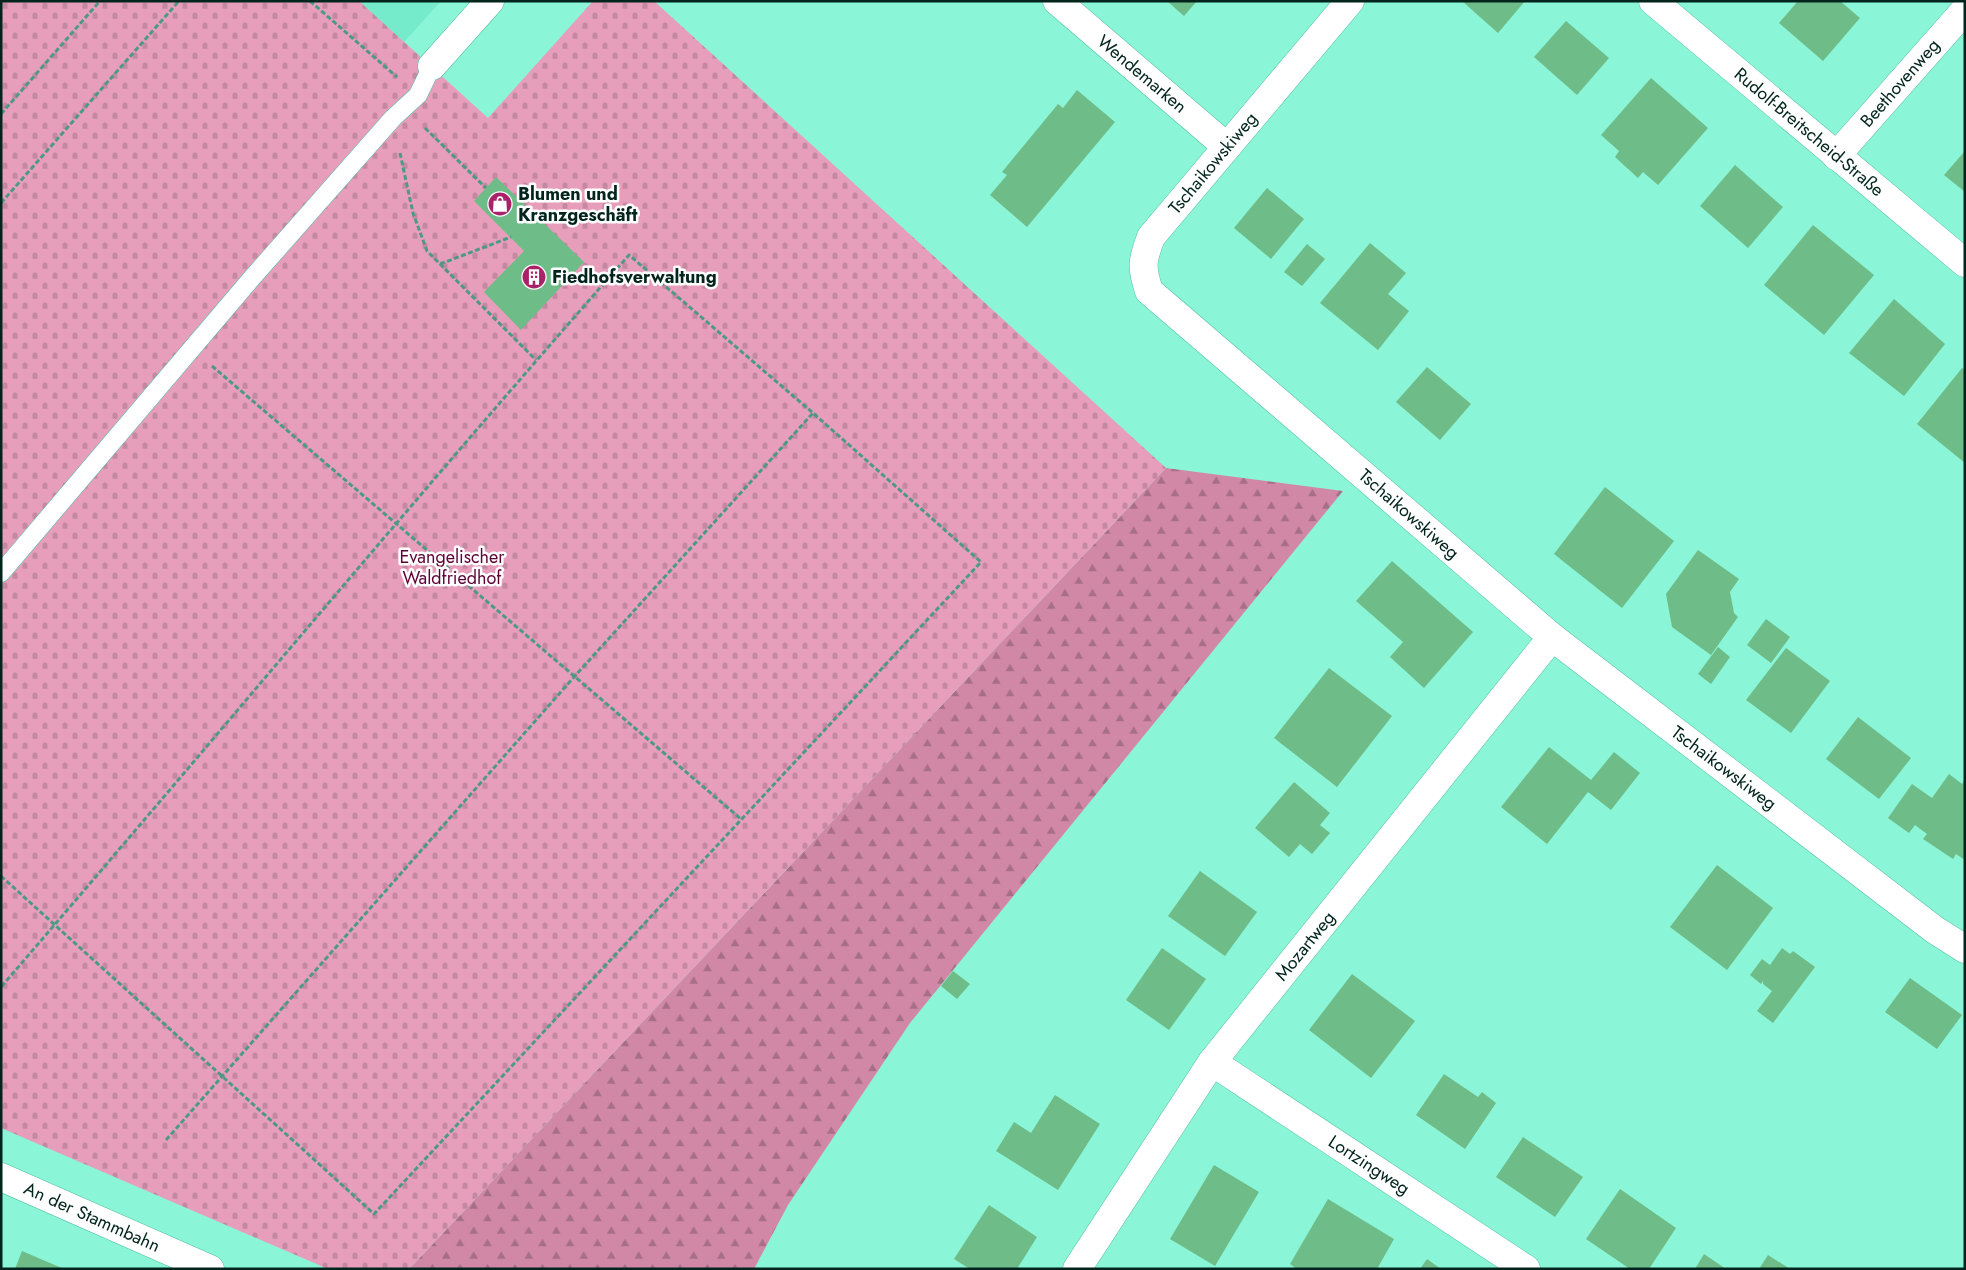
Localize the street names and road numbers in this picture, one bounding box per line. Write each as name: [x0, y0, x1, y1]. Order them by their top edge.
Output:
street label: Wendemarken: [1092, 29, 1192, 119]
street label: Beethovenweg: [1854, 33, 1946, 133]
street label: Rudolf-Breitscheid-Straße: [1728, 61, 1890, 203]
street label: Tschaikowskiweg: [1163, 106, 1263, 220]
street label: Tschaikowskiweg: [1353, 463, 1465, 565]
street label: Tschaikowskiweg: [1666, 720, 1782, 816]
street label: Mozartweg: [1269, 906, 1341, 986]
street label: Lortzingweg: [1323, 1129, 1415, 1201]
street label: An der Stammbahn: [20, 1175, 164, 1259]

